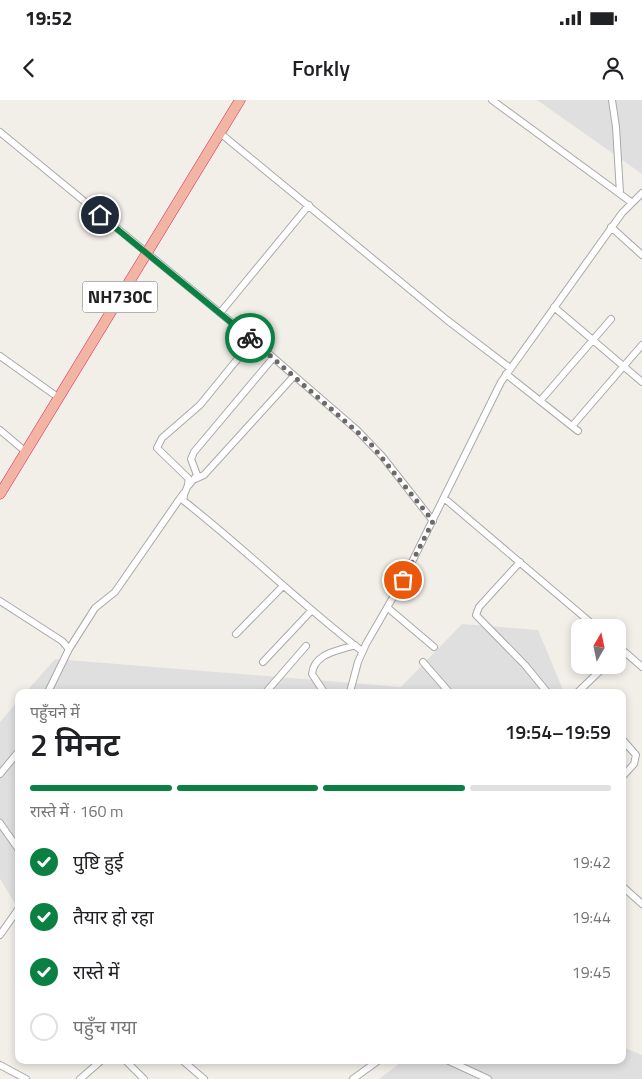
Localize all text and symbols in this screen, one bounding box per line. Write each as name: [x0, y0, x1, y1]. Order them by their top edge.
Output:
text: 19:52: [25, 3, 72, 32]
text: Forkly: [292, 51, 350, 85]
icon: back: [15, 54, 43, 82]
icon: person: [599, 54, 627, 82]
pin: [79, 194, 121, 236]
icon: home: [86, 201, 114, 229]
road number: NH730C: [82, 282, 158, 312]
courier: [225, 313, 275, 363]
icon: bike: [236, 324, 264, 352]
pin: [382, 559, 424, 601]
icon: bag: [389, 566, 417, 594]
north arrow: [571, 619, 626, 674]
map controls: [571, 619, 626, 674]
text: पहुँचने में: [30, 700, 80, 724]
text: 19:54–19:59: [505, 717, 611, 746]
text: 2 मिनट: [30, 720, 120, 768]
text: रास्ते में · 160 m: [30, 799, 123, 823]
text: पुष्टि हुई: [73, 847, 123, 876]
icon: check: [30, 848, 58, 876]
text: 19:42: [572, 850, 611, 874]
text: तैयार हो रहा: [73, 902, 154, 931]
icon: check: [30, 903, 58, 931]
text: 19:44: [572, 905, 611, 929]
text: रास्ते में: [73, 957, 119, 986]
icon: check: [30, 958, 58, 986]
text: 19:45: [572, 960, 611, 984]
text: पहुँच गया: [73, 1012, 137, 1041]

